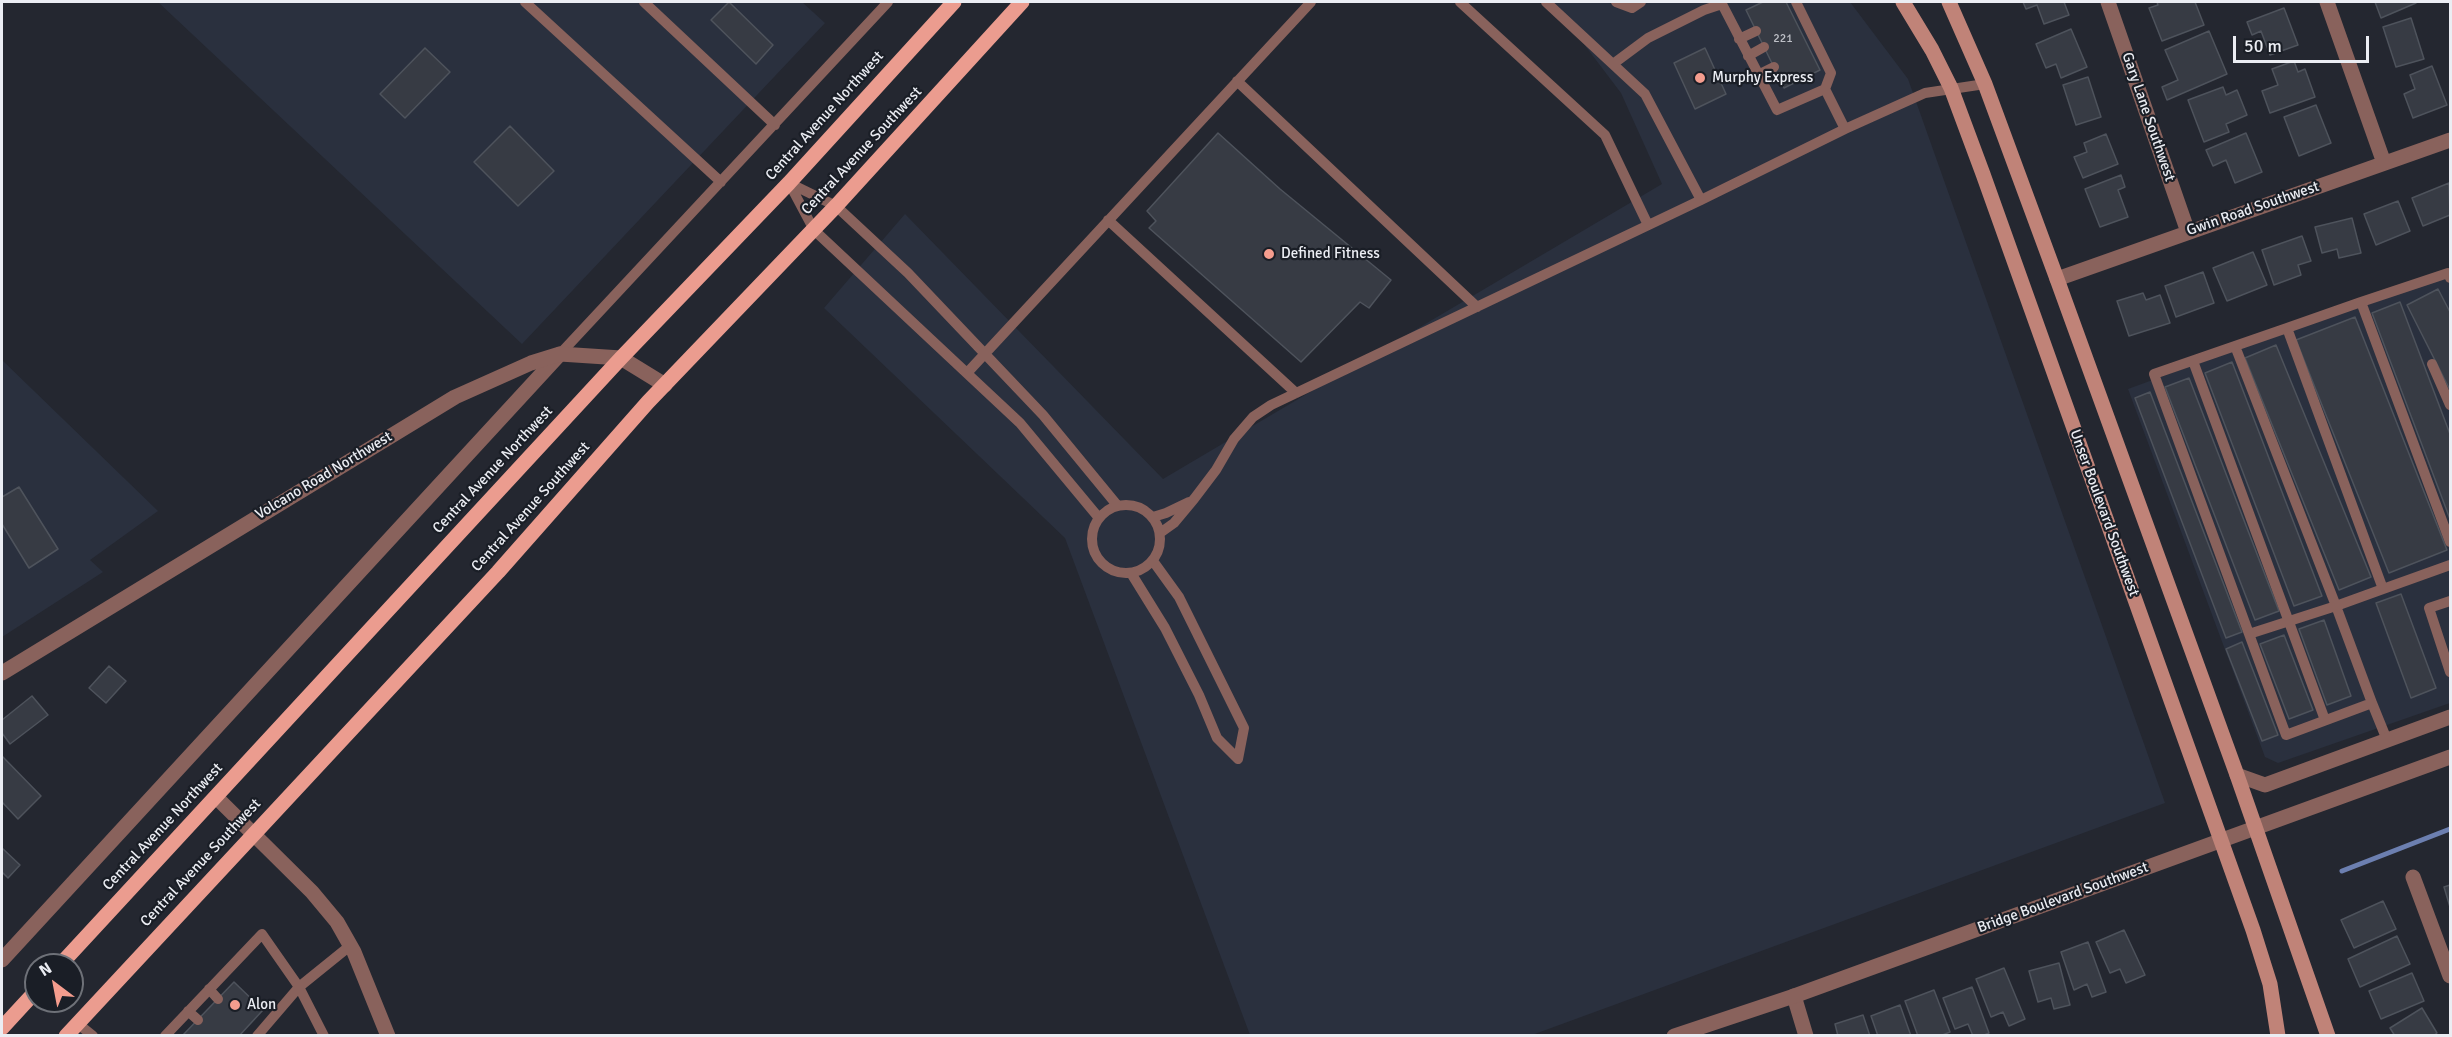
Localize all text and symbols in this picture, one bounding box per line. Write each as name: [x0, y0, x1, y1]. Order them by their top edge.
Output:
scale bar: [2236, 24, 2372, 62]
house number: 221: [1773, 32, 1793, 46]
text: 50 m: [2244, 35, 2282, 57]
street label: Central Avenue Northwest: [762, 48, 888, 184]
street label: Gary Lane Southwest: [2117, 50, 2179, 184]
place label: Murphy Express: [1712, 69, 1813, 87]
marker: Murphy Express: [1693, 71, 1707, 85]
street label: Central Avenue Southwest: [798, 83, 926, 219]
street label: Gwin Road Southwest: [2184, 178, 2322, 240]
place label: Defined Fitness: [1281, 245, 1380, 263]
marker: Defined Fitness: [1262, 247, 1276, 261]
street label: Central Avenue Northwest: [429, 403, 557, 537]
street label: Unser Boulevard Southwest: [2065, 427, 2143, 599]
street label: Volcano Road Northwest: [252, 428, 396, 524]
street label: Central Avenue Southwest: [468, 438, 594, 576]
street label: Central Avenue Northwest: [99, 760, 227, 894]
street label: Central Avenue Southwest: [137, 795, 265, 931]
street label: Bridge Boulevard Southwest: [1975, 859, 2151, 937]
north arrow: [24, 953, 84, 1013]
text: N: [35, 958, 56, 981]
place label: Alon: [247, 996, 276, 1014]
marker: Alon: [228, 998, 242, 1012]

